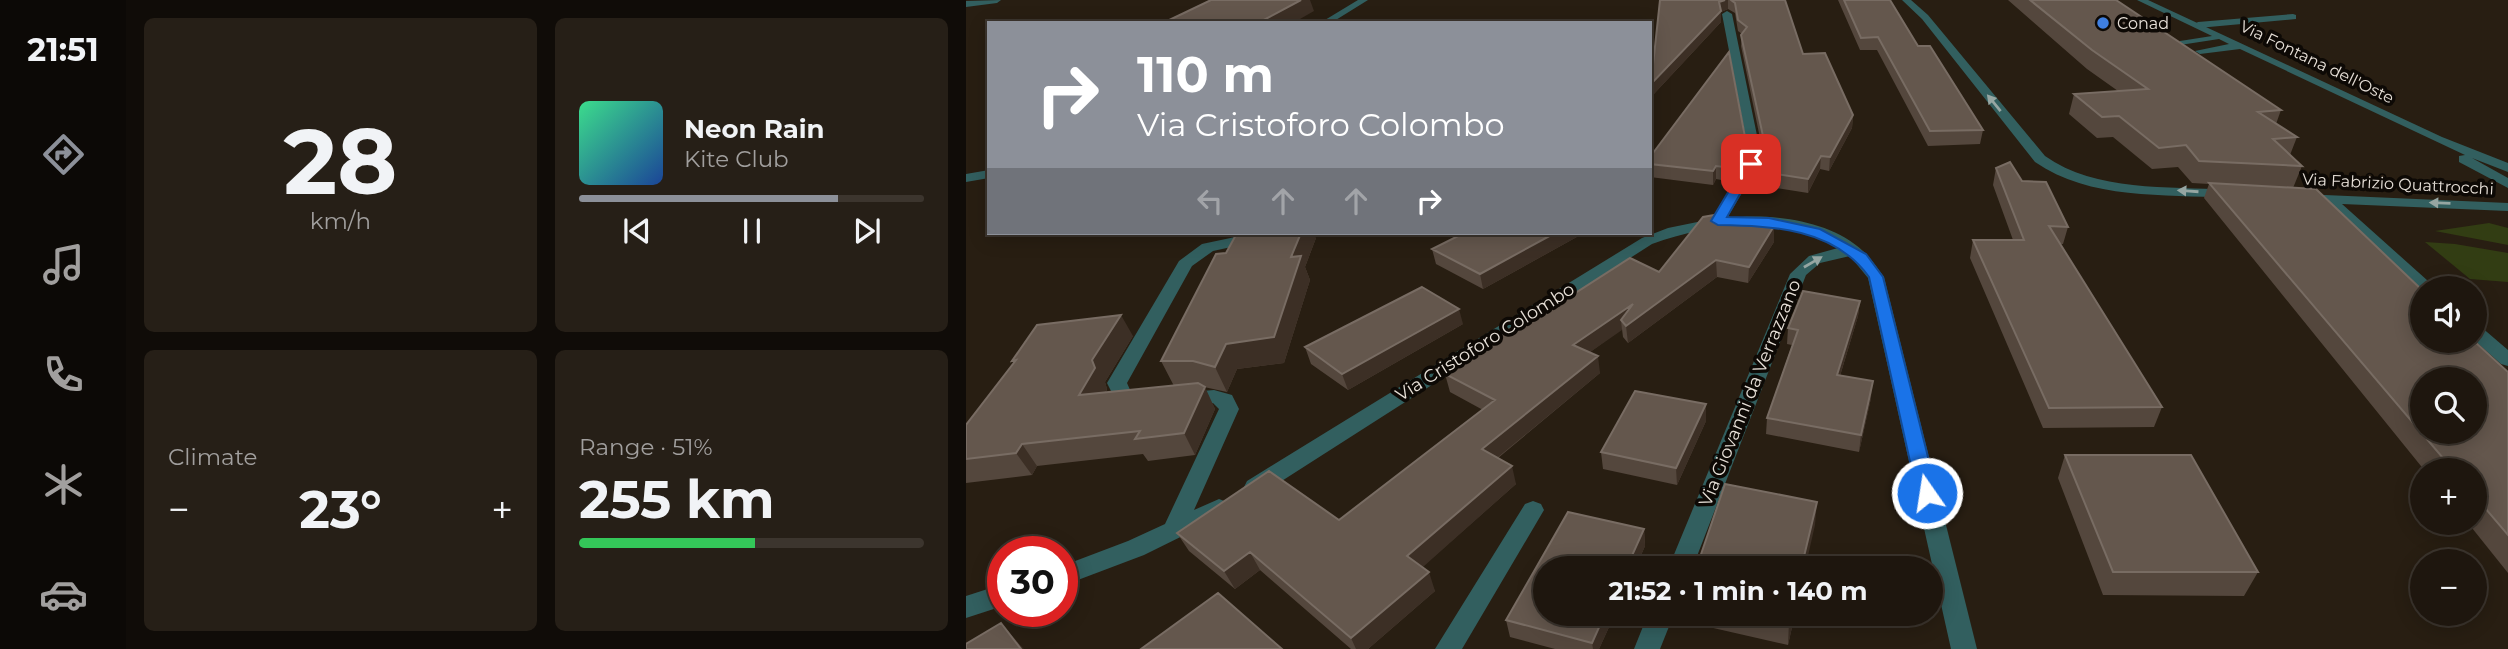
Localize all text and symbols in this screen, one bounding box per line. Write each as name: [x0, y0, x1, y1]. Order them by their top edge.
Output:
place label: Conad: [2117, 14, 2169, 33]
marker: Conad: [2095, 15, 2111, 31]
street label: Via Fontana dell'Oste: [2237, 16, 2397, 108]
text: 21:51: [27, 30, 99, 69]
text: 110 m: [1137, 45, 1274, 104]
icon: right: [1022, 49, 1113, 140]
one-way arrow: [1987, 94, 2002, 111]
text: Via Cristoforo Colombo: [1137, 105, 1505, 144]
text: 28: [284, 106, 397, 217]
text: Neon Rain: [684, 113, 825, 145]
icon: directions: [39, 130, 88, 179]
pin: [1721, 134, 1781, 194]
text: Kite Club: [684, 145, 789, 173]
icon: arrive: [1732, 145, 1770, 183]
street label: Via Fabrizio Quattrocchi: [2302, 169, 2494, 199]
icon: left: [1191, 182, 1229, 220]
icon: ahead: [1264, 182, 1302, 220]
icon: ahead: [1337, 182, 1375, 220]
icon: right: [1410, 182, 1448, 220]
one-way arrow: [2177, 185, 2199, 196]
one-way arrow: [2429, 198, 2451, 209]
text: km/h: [310, 207, 371, 235]
icon: previous: [618, 212, 656, 250]
icon: pause: [733, 212, 771, 250]
icon: next: [848, 212, 886, 250]
icon: music: [39, 240, 88, 289]
one-way arrow: [1803, 255, 1822, 268]
street label: Via Giovanni da Verrazzano: [1694, 276, 1806, 510]
map controls: [2410, 276, 2487, 626]
button: sound: [2410, 276, 2487, 353]
street label: Via Cristoforo Colombo: [1392, 278, 1578, 406]
icon: phone: [39, 350, 88, 399]
button: search: [2410, 367, 2487, 444]
text: Range · 51%: [579, 433, 713, 461]
text: Climate: [168, 443, 257, 471]
position arrow: [1890, 456, 1964, 530]
button: +: [2410, 458, 2487, 535]
icon: climate: [39, 460, 88, 509]
text: 255 km: [579, 468, 774, 531]
text: 23°: [299, 478, 382, 541]
text: −: [168, 486, 190, 533]
text: +: [491, 486, 513, 533]
speed limit sign: 30: [987, 536, 1078, 627]
button: −: [2410, 549, 2487, 626]
icon: car: [39, 570, 88, 619]
text: 21:52 · 1 min · 140 m: [1608, 575, 1868, 607]

